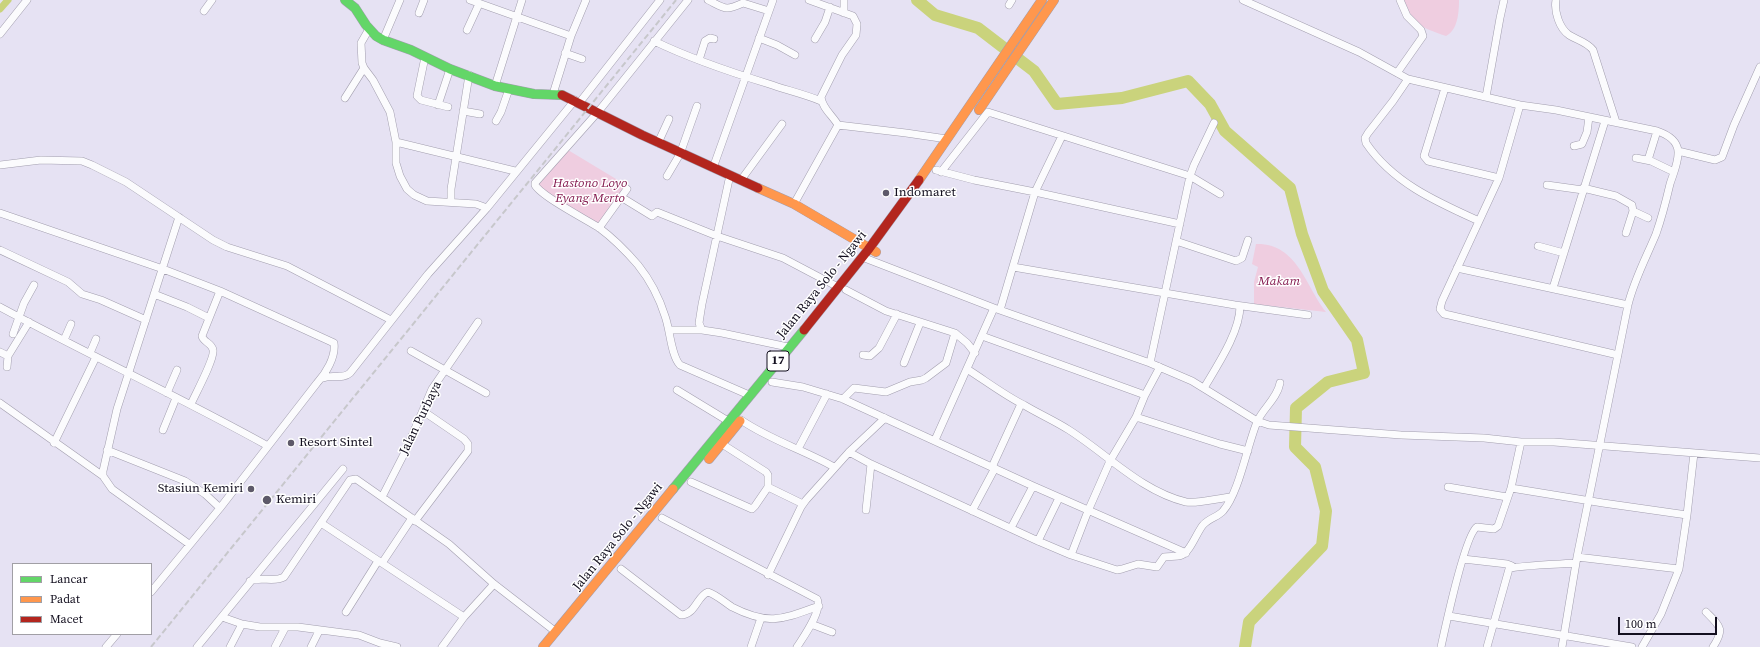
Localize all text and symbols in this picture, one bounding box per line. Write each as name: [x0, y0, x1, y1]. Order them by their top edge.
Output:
park label: Hastono Loyo Eyang Merto: [553, 176, 627, 207]
place label: Indomaret: [894, 185, 956, 201]
marker: Indomaret: [881, 188, 891, 198]
street label: Jalan Raya Solo - Ngawi: [774, 228, 870, 342]
park label: Makam: [1258, 274, 1300, 290]
road number: 17: [767, 351, 789, 371]
street label: Jalan Purbaya: [396, 379, 446, 457]
place label: Resort Sintel: [299, 435, 373, 451]
marker: Resort Sintel: [286, 438, 296, 448]
street label: Jalan Raya Solo - Ngawi: [570, 480, 666, 594]
place label: Stasiun Kemiri: [158, 481, 243, 497]
marker: Stasiun Kemiri: [246, 484, 256, 494]
place label: Kemiri: [276, 492, 316, 508]
marker: Kemiri: [261, 494, 273, 506]
legend: [12, 563, 152, 635]
text: Lancar: [50, 571, 87, 587]
text: Padat: [50, 591, 80, 607]
scale bar: [1620, 609, 1719, 635]
text: Macet: [50, 611, 83, 627]
text: 100 m: [1625, 616, 1657, 632]

